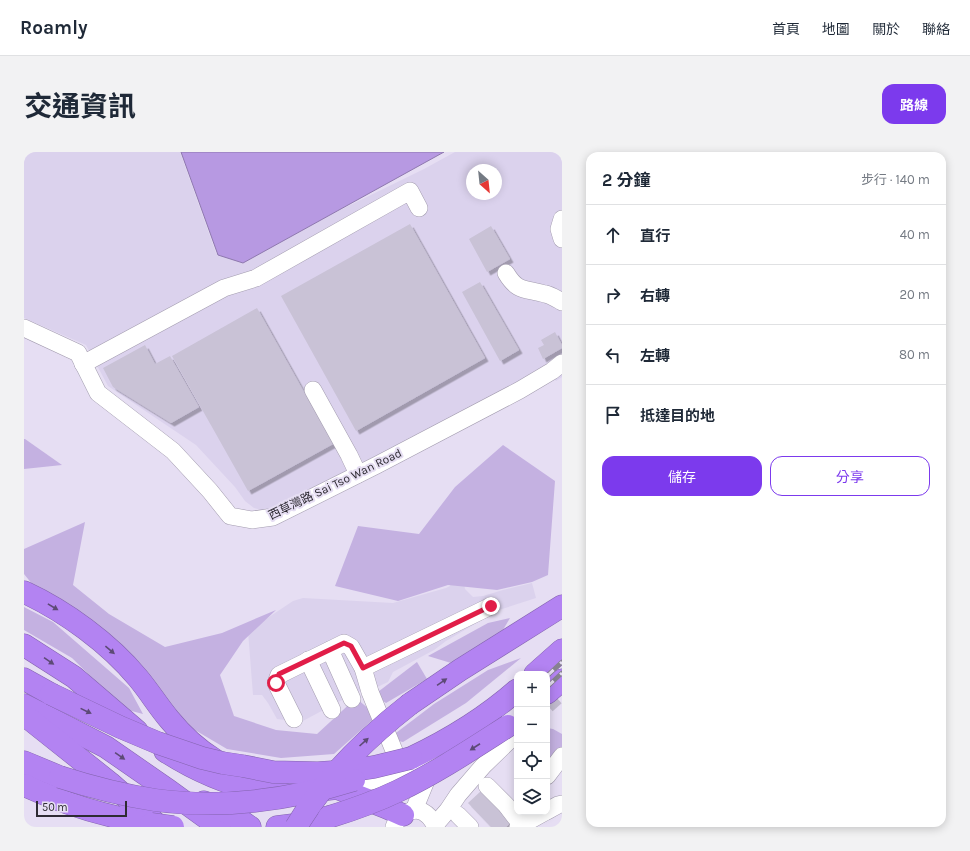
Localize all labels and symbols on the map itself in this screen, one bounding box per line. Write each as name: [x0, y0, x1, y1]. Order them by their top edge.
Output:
north arrow: [466, 164, 502, 200]
street label: 西草灣路 Sai Tso Wan Road: [266, 446, 404, 522]
route end: [482, 597, 500, 615]
one-way arrow: [47, 604, 59, 611]
one-way arrow: [105, 645, 116, 654]
one-way arrow: [44, 657, 54, 665]
route start: [267, 674, 285, 692]
one-way arrow: [436, 678, 447, 686]
one-way arrow: [80, 708, 92, 714]
one-way arrow: [359, 738, 369, 747]
one-way arrow: [470, 743, 480, 751]
one-way arrow: [115, 752, 125, 760]
scale bar: [36, 799, 127, 818]

